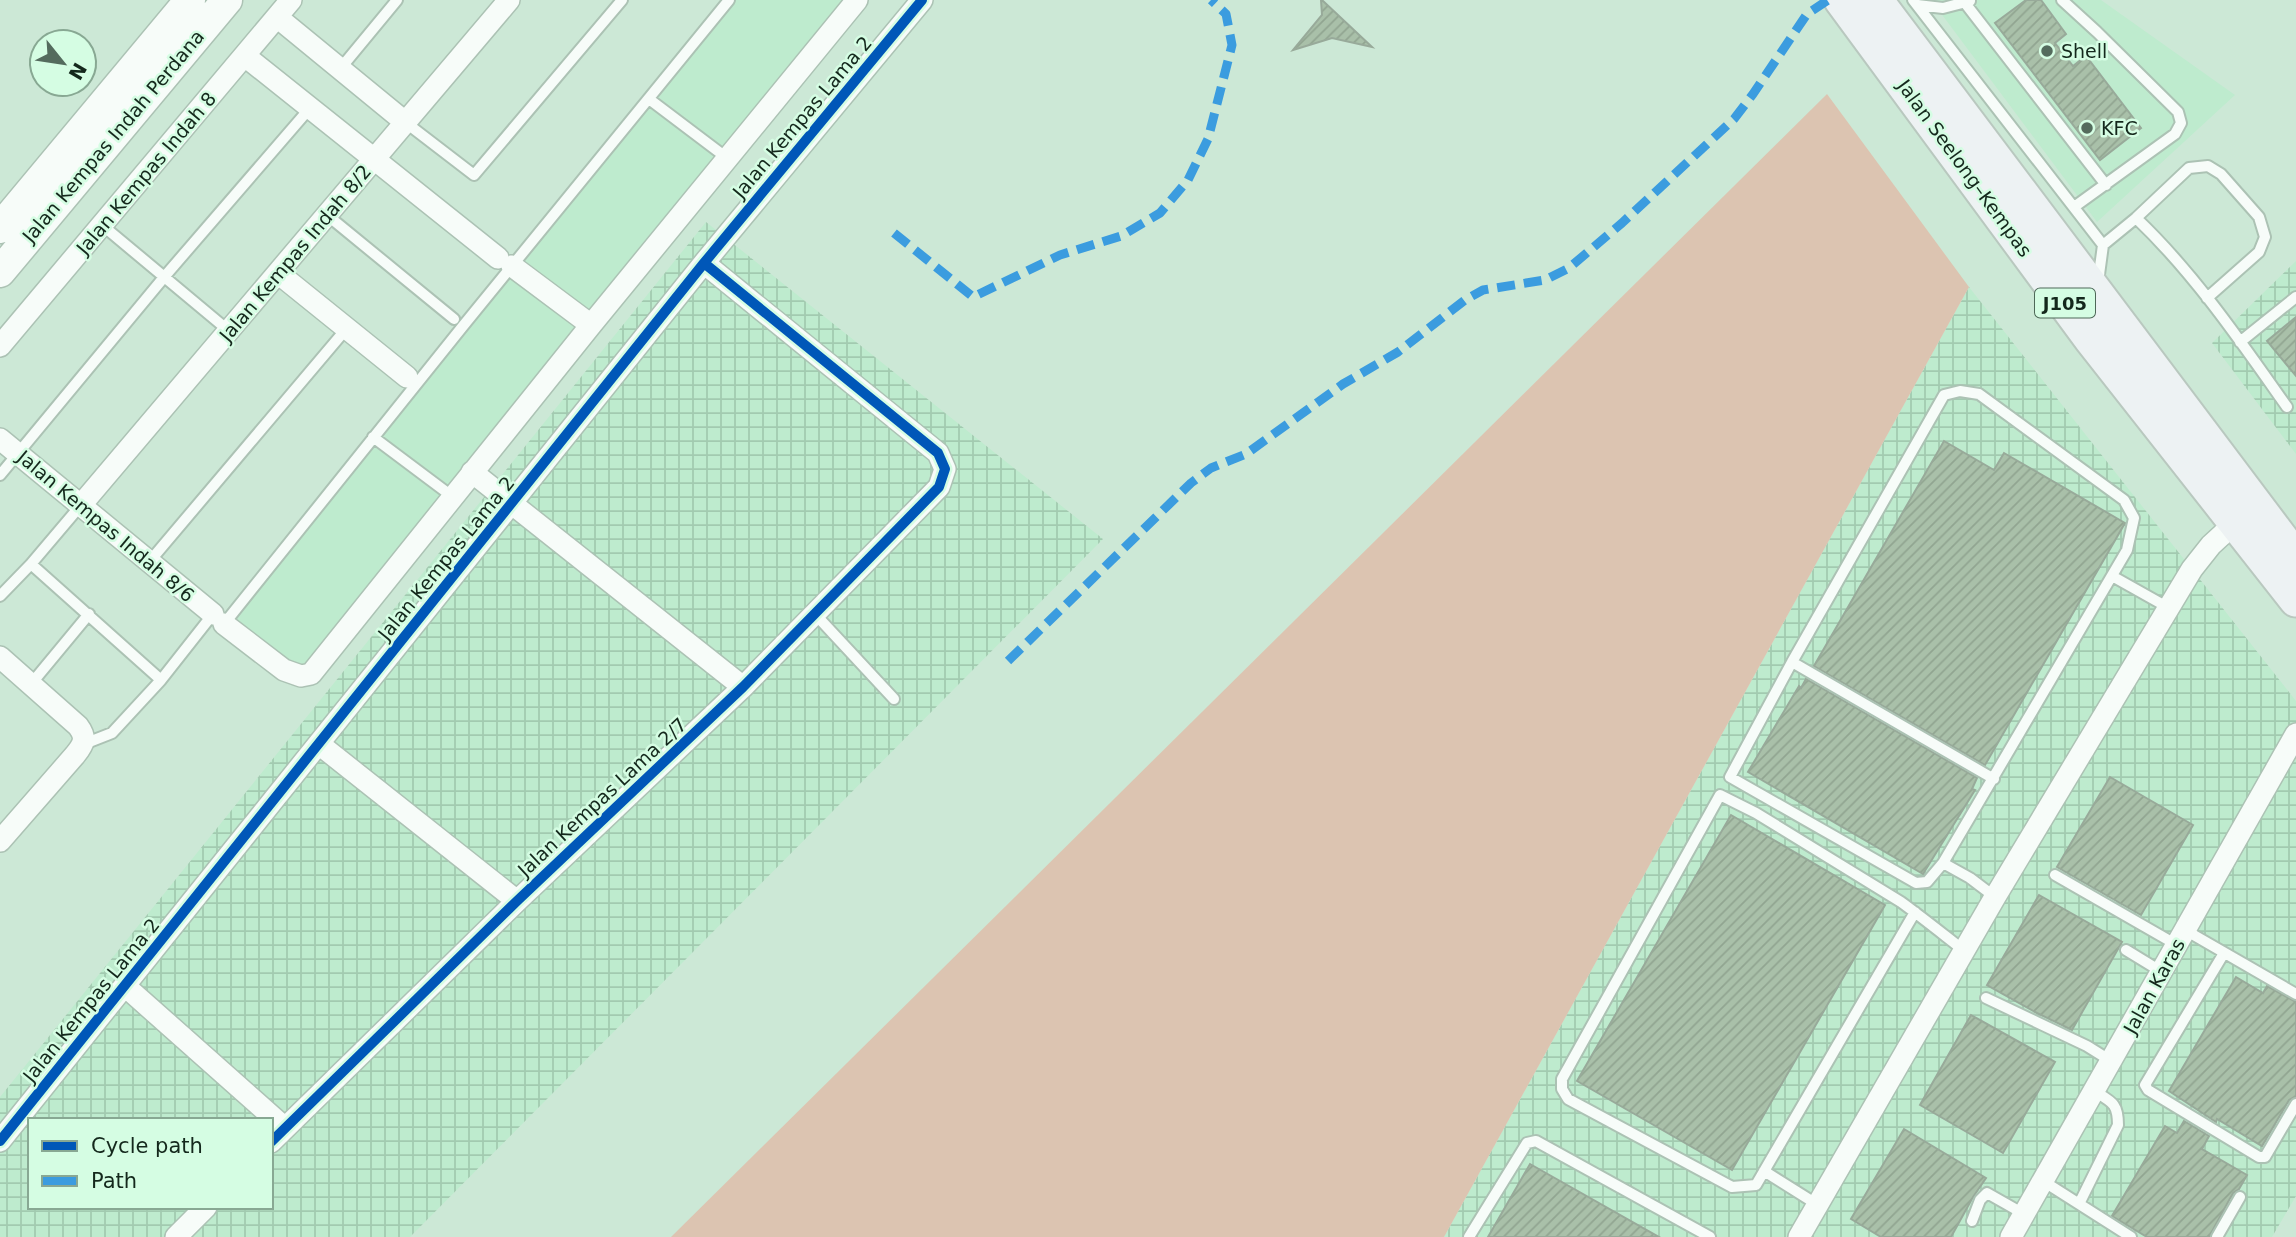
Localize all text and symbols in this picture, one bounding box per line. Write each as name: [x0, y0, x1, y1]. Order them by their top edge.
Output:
street label: Jalan Kempas Indah Perdana: [17, 25, 208, 247]
north arrow: [28, 28, 98, 98]
street label: Jalan Kempas Lama 2: [727, 32, 876, 203]
place label: Shell: [2061, 40, 2107, 62]
marker: Shell: [2039, 43, 2055, 59]
text: N: [64, 59, 91, 84]
street label: Jalan Seelong–Kempas: [1893, 74, 2037, 261]
street label: Jalan Kempas Indah 8: [71, 87, 220, 259]
place label: KFC: [2101, 117, 2138, 139]
marker: KFC: [2079, 120, 2095, 136]
street label: Jalan Kempas Indah 8/2: [214, 160, 375, 346]
road number: J105: [2035, 288, 2095, 318]
street label: Jalan Kempas Indah 8/6: [13, 445, 199, 606]
street label: Jalan Kempas Lama 2: [373, 472, 519, 645]
street label: Jalan Kempas Lama 2/7: [512, 713, 691, 882]
street label: Jalan Kempas Lama 2: [18, 914, 164, 1087]
street label: Jalan Karas: [2118, 935, 2189, 1038]
legend: [28, 1118, 273, 1209]
text: Cycle path: [91, 1134, 203, 1158]
text: Path: [91, 1169, 137, 1193]

